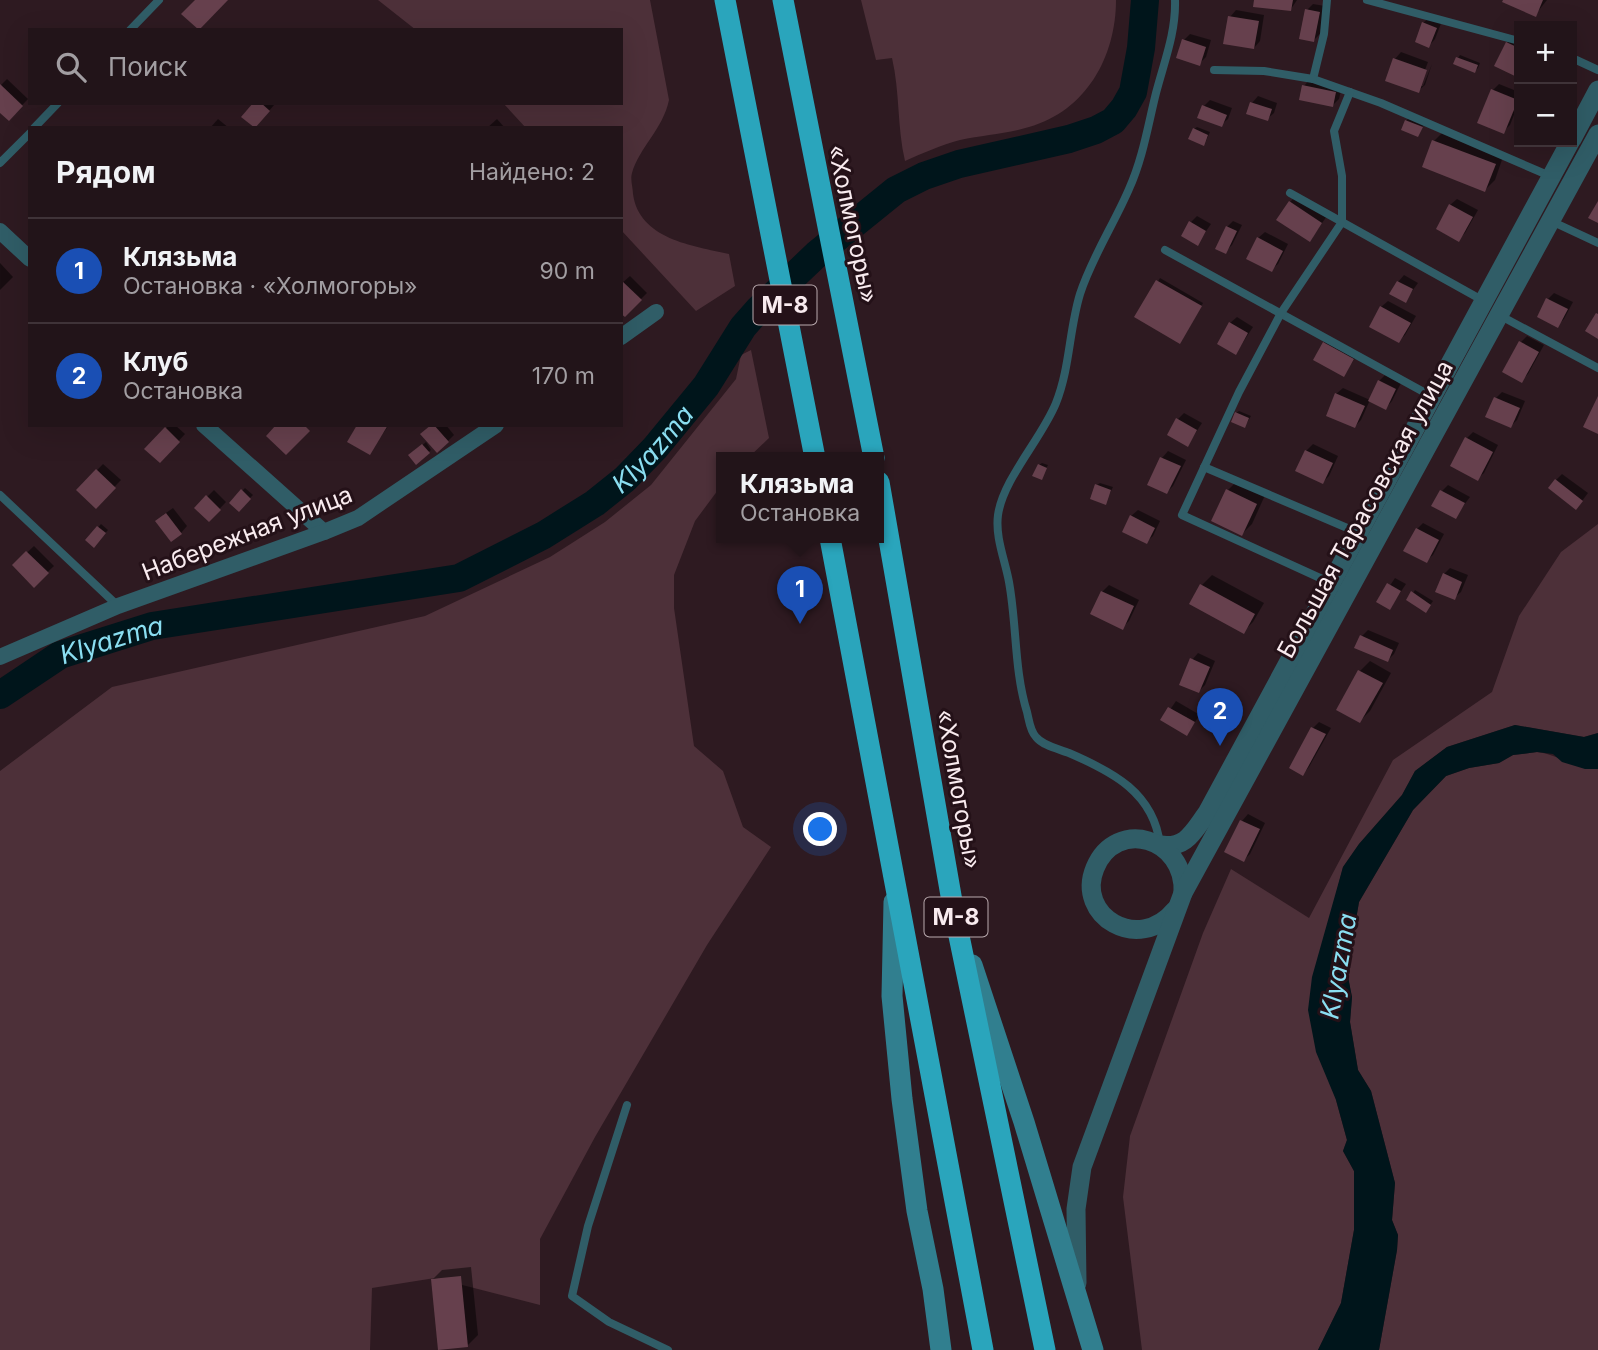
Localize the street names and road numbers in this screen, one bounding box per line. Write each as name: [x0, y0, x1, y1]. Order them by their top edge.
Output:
street label: «Холмогоры»: [822, 142, 884, 306]
road number: М-8: [754, 286, 816, 324]
street label: Большая Тарасовская улица: [1271, 355, 1459, 663]
street label: Набережная улица: [138, 479, 356, 587]
street label: «Холмогоры»: [931, 707, 987, 871]
road number: М-8: [925, 898, 988, 936]

